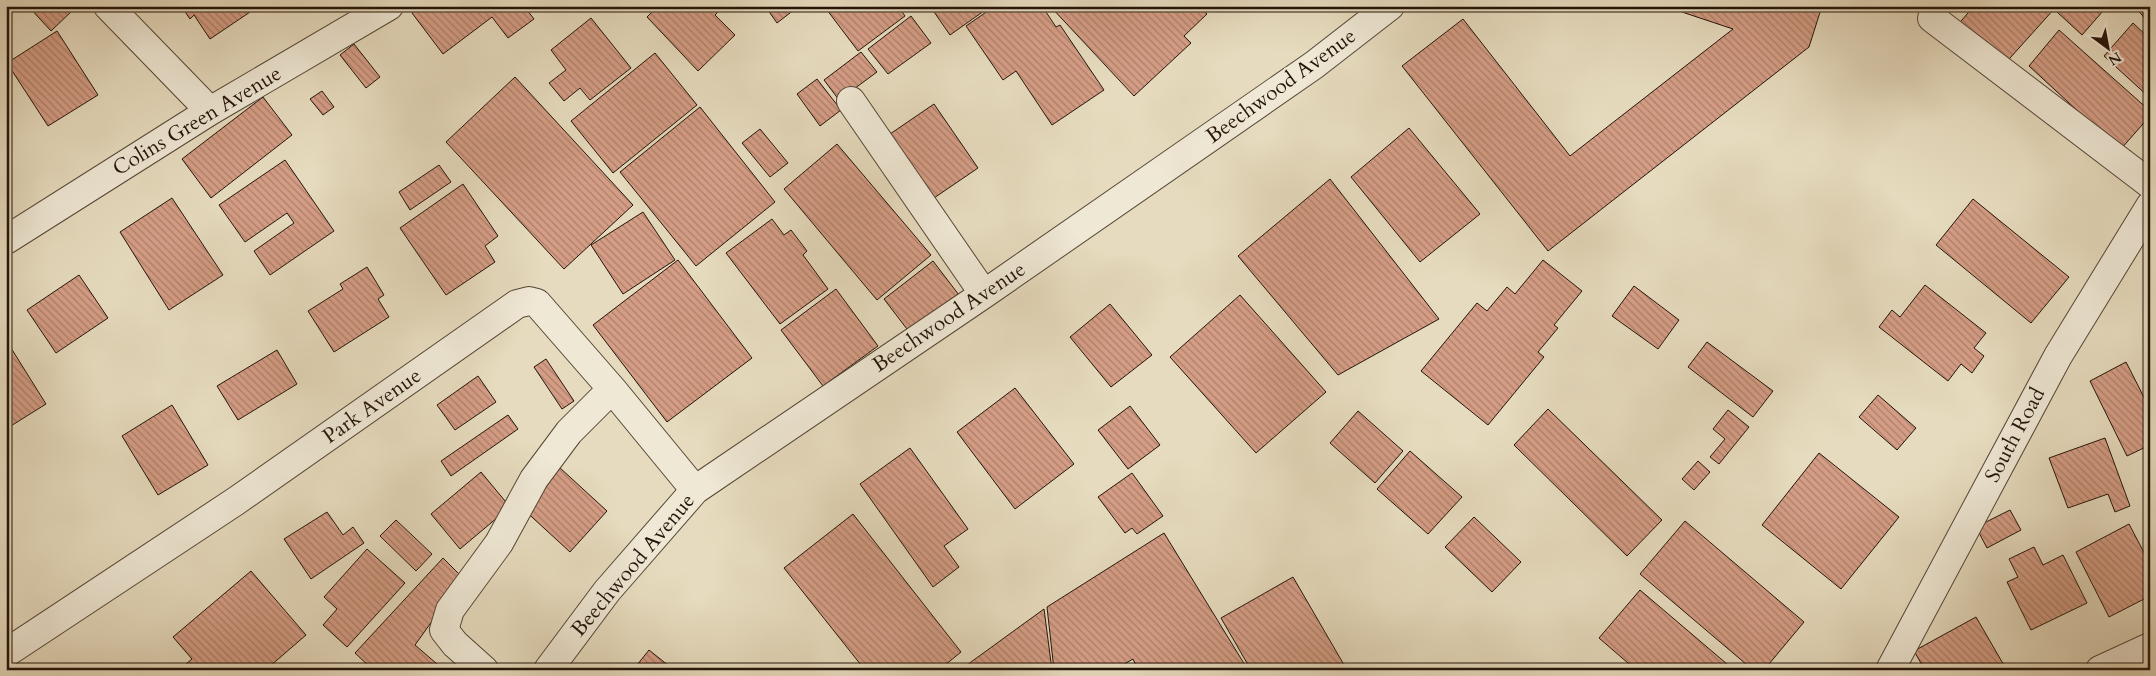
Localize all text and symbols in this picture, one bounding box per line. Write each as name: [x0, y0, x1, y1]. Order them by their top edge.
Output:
street label: Beechwood Avenue: [1200, 22, 1362, 150]
north arrow: [2084, 22, 2134, 72]
text: N: [2104, 47, 2125, 70]
street label: Colins Green Avenue: [107, 59, 287, 183]
street label: Beechwood Avenue: [867, 255, 1031, 379]
street label: Park Avenue: [317, 361, 427, 451]
street label: South Road: [1978, 383, 2052, 487]
street label: Beechwood Avenue: [564, 487, 702, 643]

